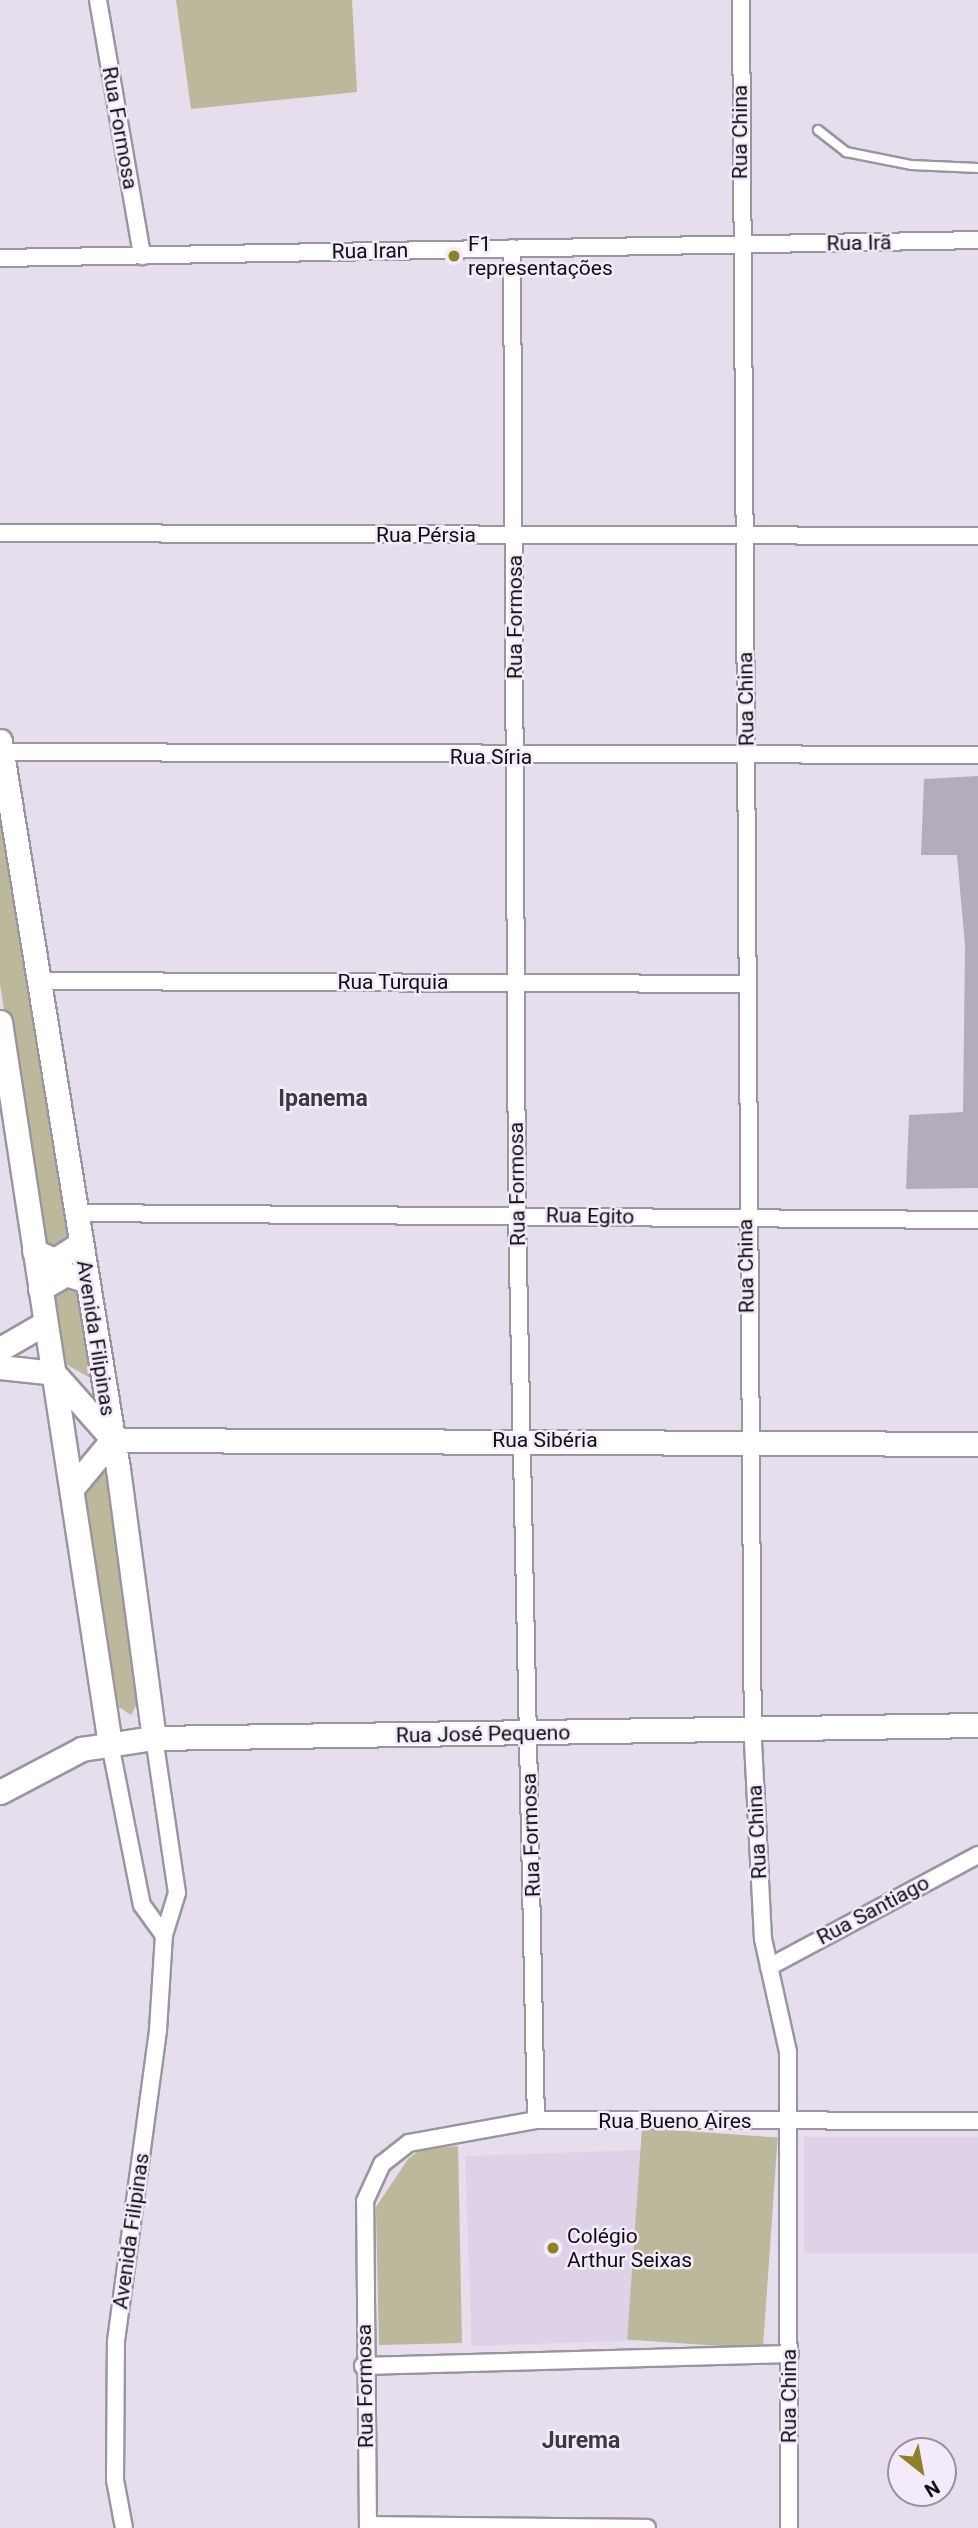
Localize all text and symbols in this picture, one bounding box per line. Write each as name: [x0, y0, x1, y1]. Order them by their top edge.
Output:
street label: Rua Formosa: [97, 65, 143, 191]
street label: Rua China: [727, 85, 753, 179]
street label: Rua Irã: [826, 230, 892, 256]
place label: F1 representações: [468, 231, 613, 281]
street label: Rua Iran: [331, 238, 409, 264]
marker: F1 representações: [446, 248, 462, 264]
street label: Rua Pérsia: [376, 522, 476, 548]
street label: Rua Formosa: [502, 555, 528, 679]
street label: Rua China: [733, 652, 759, 746]
street label: Rua Síria: [450, 744, 532, 770]
street label: Rua Turquia: [337, 969, 449, 995]
district label: Ipanema: [278, 1085, 368, 1113]
street label: Rua Formosa: [503, 1122, 531, 1246]
street label: Rua Egito: [546, 1203, 634, 1229]
street label: Rua China: [733, 1219, 759, 1313]
street label: Avenida Filipinas: [71, 1258, 121, 1418]
street label: Rua Sibéria: [492, 1427, 598, 1453]
street label: Rua José Pequeno: [396, 1720, 570, 1748]
street label: Rua Formosa: [516, 1772, 546, 1898]
street label: Rua China: [742, 1784, 772, 1880]
street label: Rua Santiago: [812, 1870, 934, 1950]
street label: Rua Bueno Aires: [598, 2108, 752, 2134]
street label: Avenida Filipinas: [108, 2151, 154, 2311]
place label: Colégio Arthur Seixas: [567, 2223, 692, 2273]
marker: Colégio Arthur Seixas: [545, 2240, 561, 2256]
street label: Rua Formosa: [351, 2324, 379, 2448]
street label: Rua China: [776, 2349, 802, 2443]
district label: Jurema: [542, 2427, 620, 2455]
north arrow: [887, 2437, 957, 2507]
text: N: [920, 2475, 944, 2502]

